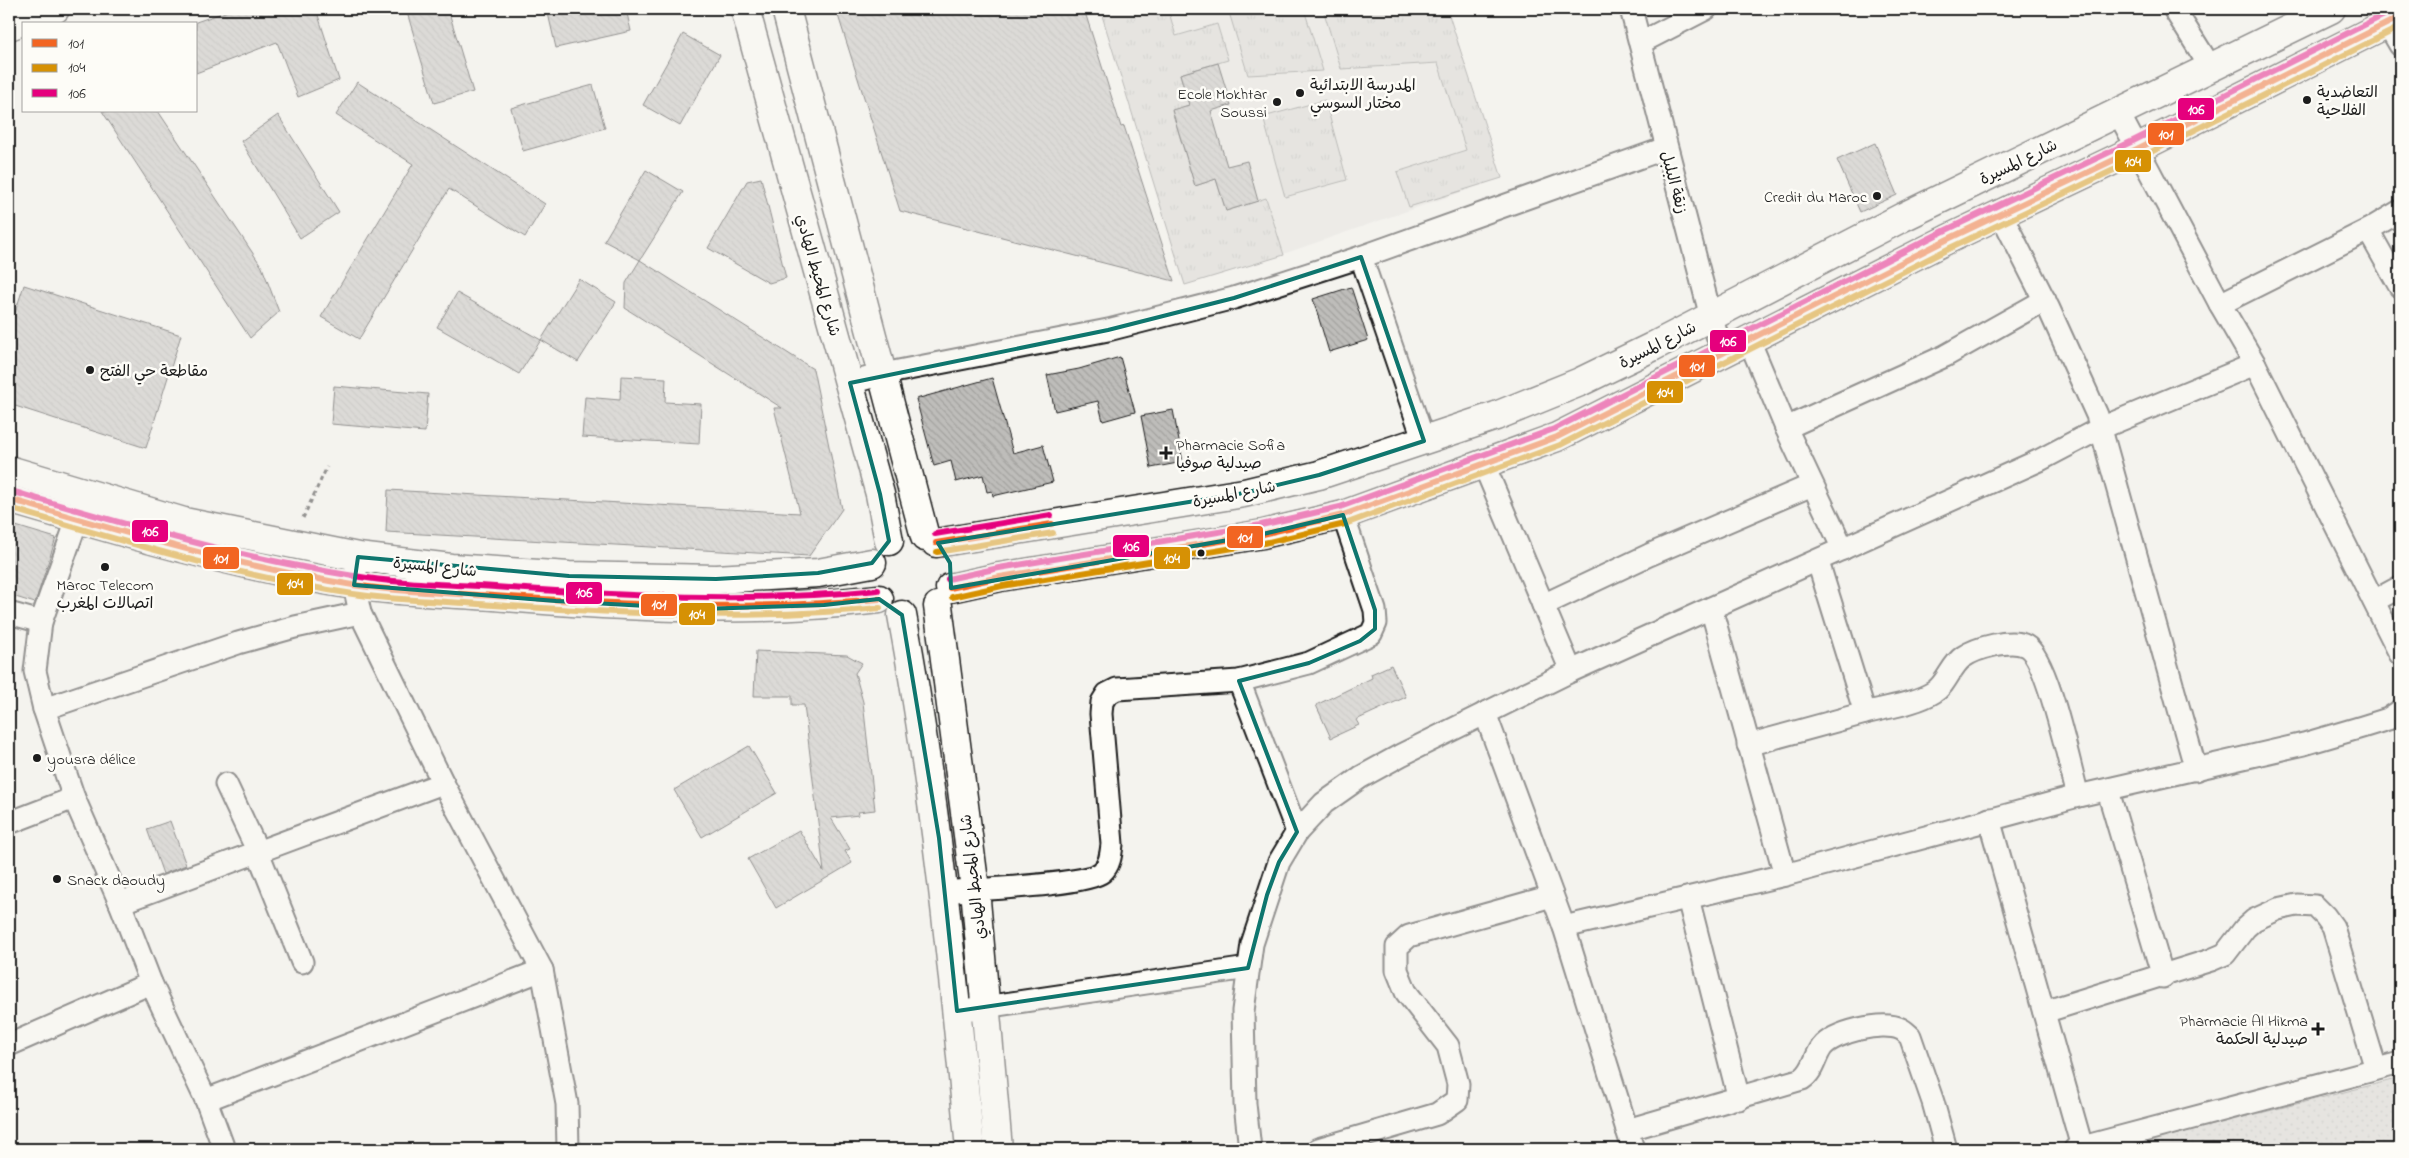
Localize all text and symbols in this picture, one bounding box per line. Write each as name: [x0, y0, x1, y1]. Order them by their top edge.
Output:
legend: [22, 22, 198, 112]
text: 101: [68, 33, 84, 55]
text: 104: [68, 57, 85, 79]
place label: المدرسة الابتدائية مختار السوسي: [1310, 74, 1416, 117]
place label: التعاضدية الفلاحية: [2317, 81, 2378, 123]
text: 106: [68, 83, 86, 105]
place label: Ecole Mokhtar Soussi: [1177, 83, 1267, 125]
marker: المدرسة الابتدائية مختار السوسي: [1294, 87, 1306, 99]
marker: التعاضدية الفلاحية: [2301, 94, 2313, 106]
marker: Ecole Mokhtar Soussi: [1271, 96, 1283, 108]
line badge: 106: [2177, 97, 2215, 121]
text: 106: [2188, 100, 2205, 121]
line badge: 101: [2147, 122, 2185, 146]
text: 101: [2159, 125, 2174, 146]
street label: شارع المسيرة: [1976, 134, 2062, 192]
street label: زنقة البلبل: [1653, 148, 1693, 217]
line badge: 104: [2114, 149, 2152, 173]
text: 104: [2125, 152, 2141, 173]
place label: Credit du Maroc: [1764, 186, 1868, 210]
marker: Credit du Maroc: [1871, 190, 1883, 202]
street label: شارع المحيط الهادي: [788, 212, 846, 339]
street label: شارع المسيرة: [1615, 316, 1701, 376]
line badge: 106: [1709, 329, 1747, 353]
text: 106: [1720, 332, 1737, 353]
line badge: 101: [1678, 354, 1716, 378]
text: 101: [1690, 357, 1705, 378]
place label: مقاطعة حي الفتح: [100, 360, 208, 385]
marker: مقاطعة حي الفتح: [84, 364, 96, 376]
line badge: 104: [1646, 380, 1684, 404]
text: 104: [1657, 383, 1673, 404]
place label: Pharmacie Sofia صيدلية صوفيا: [1176, 434, 1285, 476]
marker: Pharmacie Sofia صيدلية صوفيا: [1160, 447, 1172, 459]
street label: شارع المسيرة: [1191, 475, 1278, 515]
line badge: 106: [131, 519, 169, 543]
text: 106: [142, 522, 159, 543]
line badge: 101: [1226, 525, 1264, 549]
text: 101: [1238, 528, 1253, 549]
line badge: 106: [1112, 534, 1150, 558]
text: 106: [1123, 537, 1140, 558]
line badge: 101: [202, 546, 240, 570]
line badge: 104: [1153, 546, 1191, 570]
unlabelled marker: [1196, 548, 1206, 558]
text: 101: [214, 549, 229, 570]
text: 104: [1164, 549, 1180, 570]
street label: شارع المسيرة: [392, 552, 478, 584]
marker: Maroc Telecom اتصالات المغرب: [99, 561, 111, 573]
line badge: 104: [276, 572, 314, 596]
place label: Maroc Telecom اتصالات المغرب: [57, 574, 153, 616]
text: 104: [287, 574, 303, 595]
line badge: 106: [565, 581, 603, 605]
text: 106: [576, 583, 593, 604]
line badge: 101: [640, 593, 678, 617]
text: 101: [652, 595, 667, 616]
line badge: 104: [678, 602, 716, 626]
text: 104: [689, 605, 705, 626]
place label: yousra délice: [47, 748, 136, 772]
marker: yousra délice: [31, 752, 43, 764]
street label: شارع المحيط الهادي: [954, 813, 994, 941]
place label: Snack daoudy: [67, 869, 165, 893]
marker: Snack daoudy: [51, 873, 63, 885]
place label: Pharmacie Al Hikma صيدلية الحكمة: [2180, 1010, 2308, 1052]
marker: Pharmacie Al Hikma صيدلية الحكمة: [2312, 1023, 2324, 1035]

